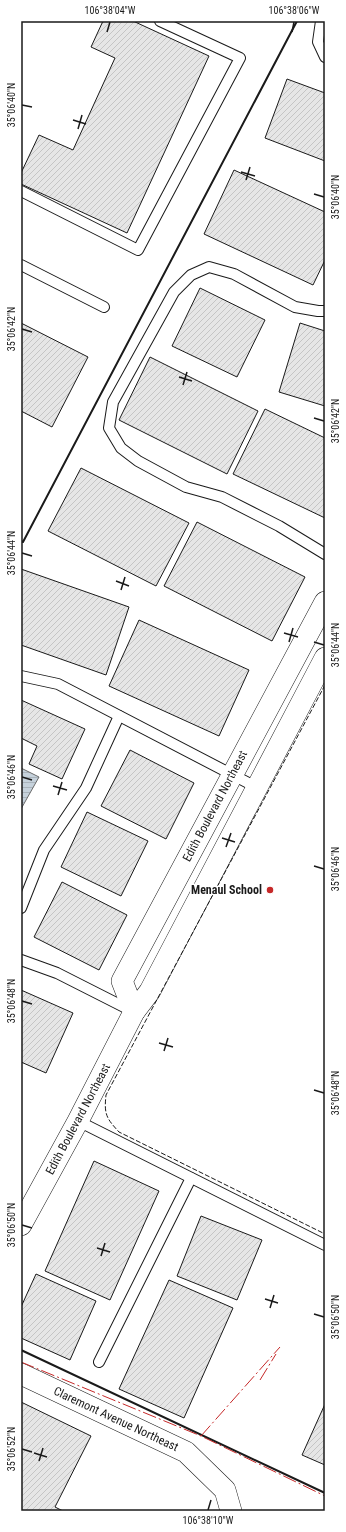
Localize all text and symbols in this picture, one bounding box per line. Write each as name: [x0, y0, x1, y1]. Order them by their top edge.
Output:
text: 106°38'04"W: [85, 5, 136, 16]
text: 106°38'06"W: [269, 5, 320, 16]
text: 35°06'40"N: [6, 83, 17, 127]
text: 35°06'40"N: [330, 175, 341, 219]
text: 35°06'42"N: [6, 307, 17, 351]
text: 35°06'42"N: [330, 399, 341, 443]
text: 35°06'44"N: [6, 531, 17, 575]
text: 35°06'44"N: [330, 623, 341, 667]
street label: Edith Boulevard Northeast: [180, 748, 250, 864]
text: 35°06'46"N: [6, 755, 17, 799]
text: 35°06'46"N: [330, 847, 341, 891]
place label: Menaul School: [191, 883, 262, 897]
marker: Menaul School: [265, 885, 275, 895]
text: 35°06'48"N: [6, 979, 17, 1023]
street label: Edith Boulevard Northeast: [43, 1061, 113, 1177]
text: 35°06'48"N: [330, 1071, 341, 1115]
text: 35°06'50"N: [6, 1203, 17, 1247]
text: 35°06'50"N: [330, 1295, 341, 1339]
street label: Claremont Avenue Northeast: [51, 1384, 181, 1454]
text: 35°06'52"N: [6, 1427, 17, 1471]
text: 106°38'10"W: [183, 1515, 234, 1526]

